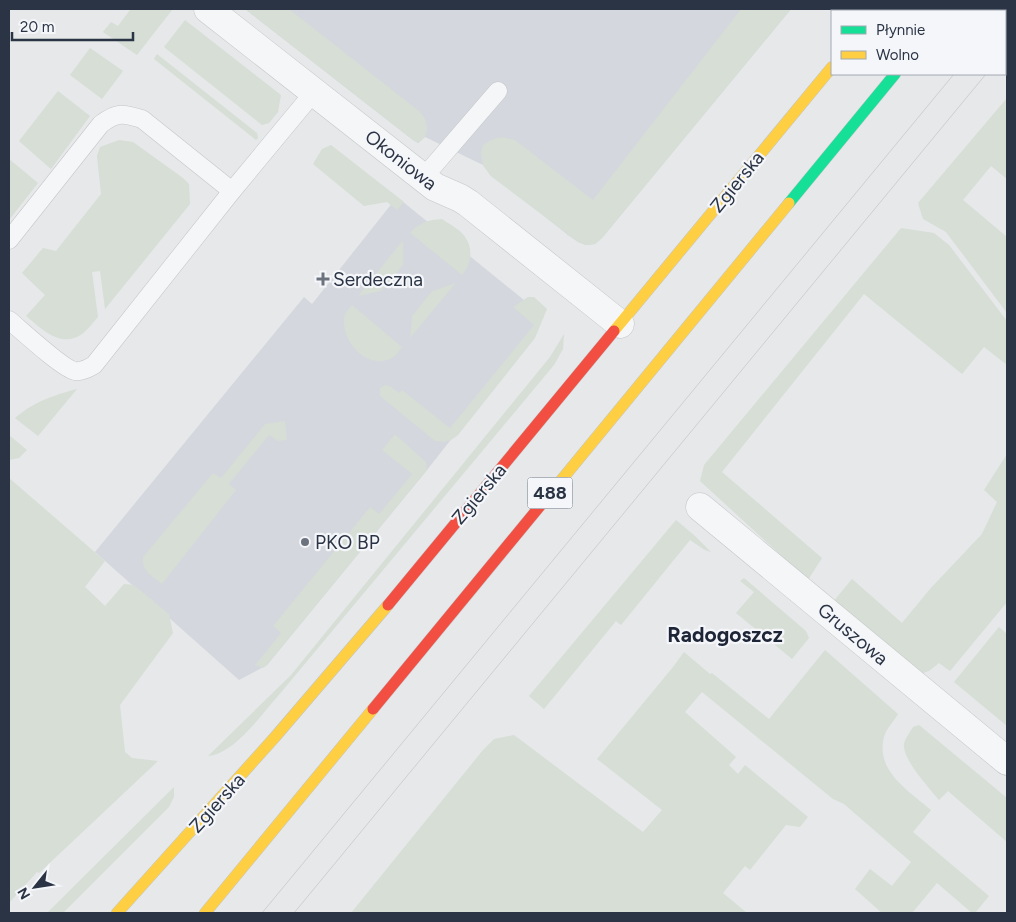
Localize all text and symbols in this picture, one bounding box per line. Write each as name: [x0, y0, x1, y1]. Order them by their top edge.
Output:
scale bar: [12, 10, 134, 42]
legend: [831, 10, 1006, 75]
text: 20 m: [20, 18, 54, 36]
text: Płynnie: [876, 21, 925, 39]
text: Wolno: [876, 46, 919, 64]
street label: Okoniowa: [360, 125, 442, 195]
street label: Zgierska: [705, 147, 769, 217]
place label: Serdeczna: [333, 268, 423, 291]
marker: Serdeczna: [317, 273, 329, 285]
street label: Zgierska: [447, 459, 511, 529]
road number: 488: [528, 478, 572, 508]
place label: PKO BP: [315, 531, 380, 554]
marker: PKO BP: [299, 536, 311, 548]
street label: Gruszowa: [813, 598, 893, 670]
district label: Radogoszcz: [667, 622, 783, 647]
street label: Zgierska: [184, 769, 250, 837]
north arrow: [10, 862, 60, 912]
text: N: [14, 884, 34, 902]

